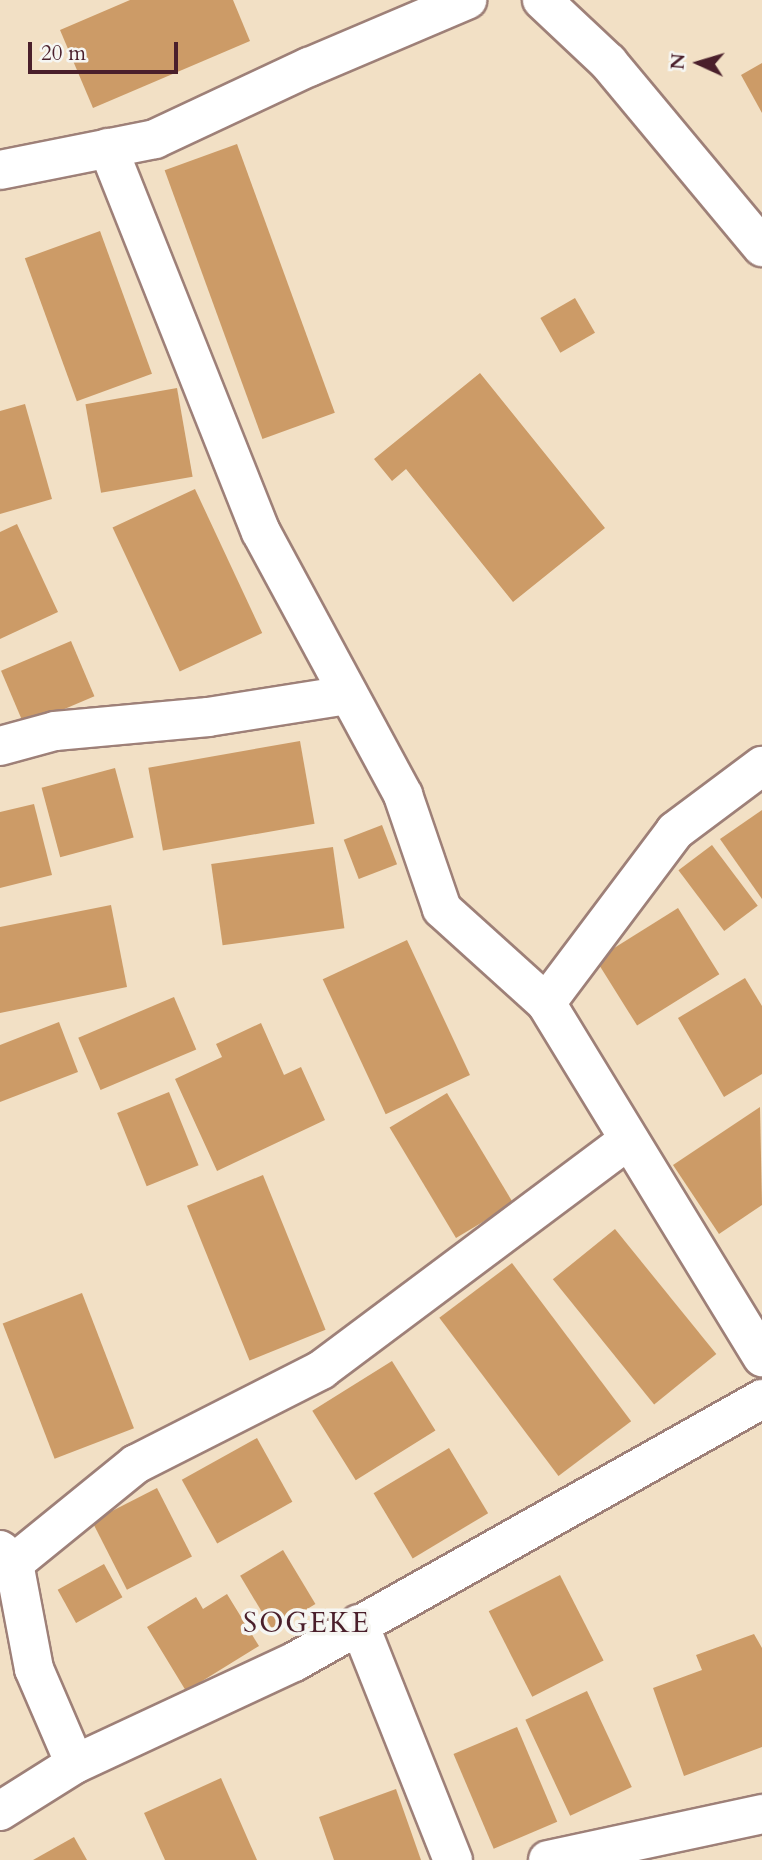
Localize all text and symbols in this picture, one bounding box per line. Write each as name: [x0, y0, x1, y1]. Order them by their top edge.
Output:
scale bar: [32, 28, 182, 72]
north arrow: [664, 28, 734, 98]
text: 20 m: [41, 39, 86, 68]
text: N: [665, 52, 692, 71]
district label: SOGEKE: [244, 1606, 370, 1640]

